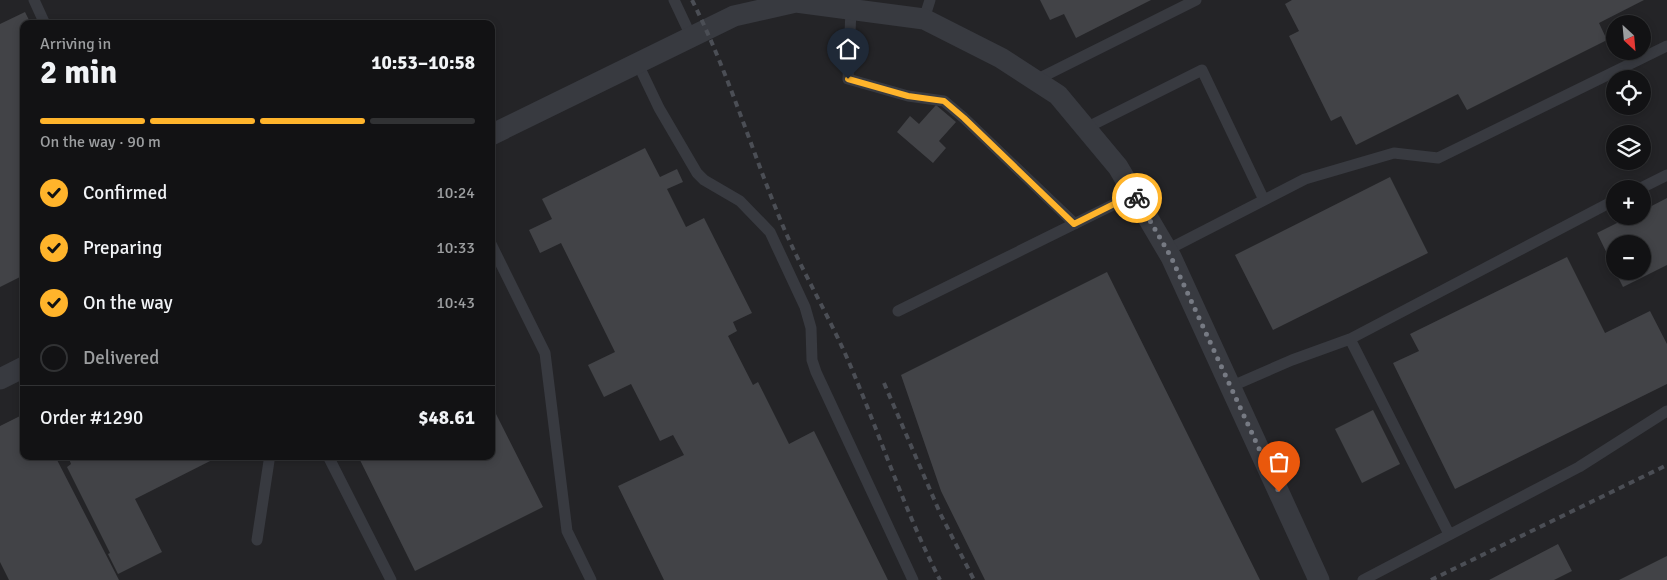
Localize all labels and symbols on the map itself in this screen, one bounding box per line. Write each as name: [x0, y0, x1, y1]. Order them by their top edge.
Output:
north arrow: [1606, 15, 1651, 60]
pin: [827, 28, 869, 79]
courier: [1112, 173, 1162, 223]
pin: [1258, 441, 1300, 492]

